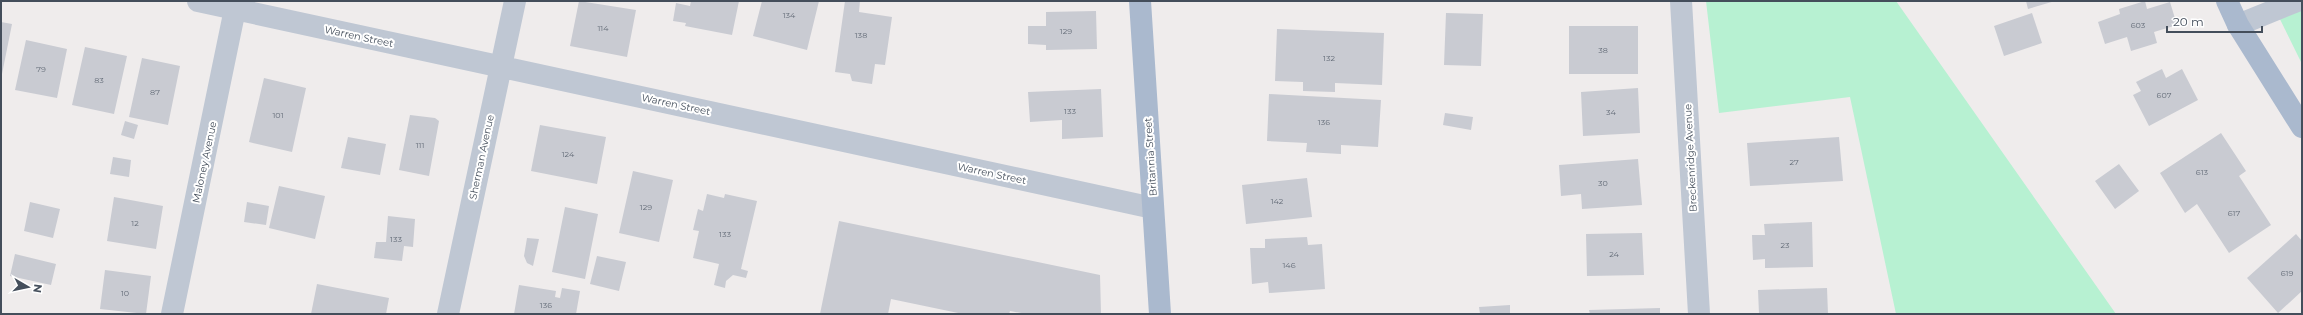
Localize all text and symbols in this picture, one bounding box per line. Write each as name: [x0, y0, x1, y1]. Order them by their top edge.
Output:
scale bar: [2167, 8, 2262, 34]
house number: 134: [783, 10, 796, 20]
text: 20 m: [2173, 14, 2204, 29]
house number: 603: [2131, 20, 2146, 30]
street label: Warren Street: [323, 23, 394, 50]
house number: 114: [597, 23, 609, 33]
house number: 129: [1060, 26, 1072, 36]
house number: 138: [855, 30, 867, 40]
house number: 38: [1598, 45, 1608, 55]
house number: 132: [1323, 53, 1335, 63]
house number: 79: [36, 64, 46, 74]
house number: 83: [94, 75, 104, 85]
house number: 87: [150, 87, 160, 97]
house number: 607: [2157, 90, 2172, 100]
street label: Warren Street: [640, 91, 711, 118]
street label: Breckenridge Avenue: [1681, 104, 1700, 212]
house number: 133: [1064, 106, 1076, 116]
house number: 34: [1606, 107, 1617, 117]
house number: 101: [272, 110, 284, 120]
street label: Sherman Avenue: [466, 113, 497, 201]
street label: Britannia Street: [1141, 117, 1160, 197]
house number: 136: [1318, 117, 1330, 127]
street label: Maloney Avenue: [190, 120, 219, 204]
house number: 111: [416, 140, 424, 150]
house number: 124: [562, 149, 575, 159]
house number: 27: [1789, 157, 1799, 167]
street label: Warren Street: [956, 160, 1027, 187]
house number: 613: [2196, 167, 2209, 177]
house number: 30: [1598, 178, 1608, 188]
house number: 142: [1271, 196, 1284, 206]
house number: 129: [640, 202, 652, 212]
house number: 617: [2228, 208, 2241, 218]
house number: 12: [131, 218, 139, 228]
house number: 133: [719, 229, 731, 239]
house number: 133: [390, 234, 402, 244]
house number: 23: [1780, 240, 1790, 250]
house number: 24: [1609, 249, 1620, 259]
house number: 146: [1282, 260, 1296, 270]
north arrow: [8, 267, 48, 307]
house number: 619: [2281, 268, 2293, 278]
text: N: [30, 283, 45, 294]
house number: 10: [121, 288, 129, 298]
house number: 136: [540, 300, 552, 310]

